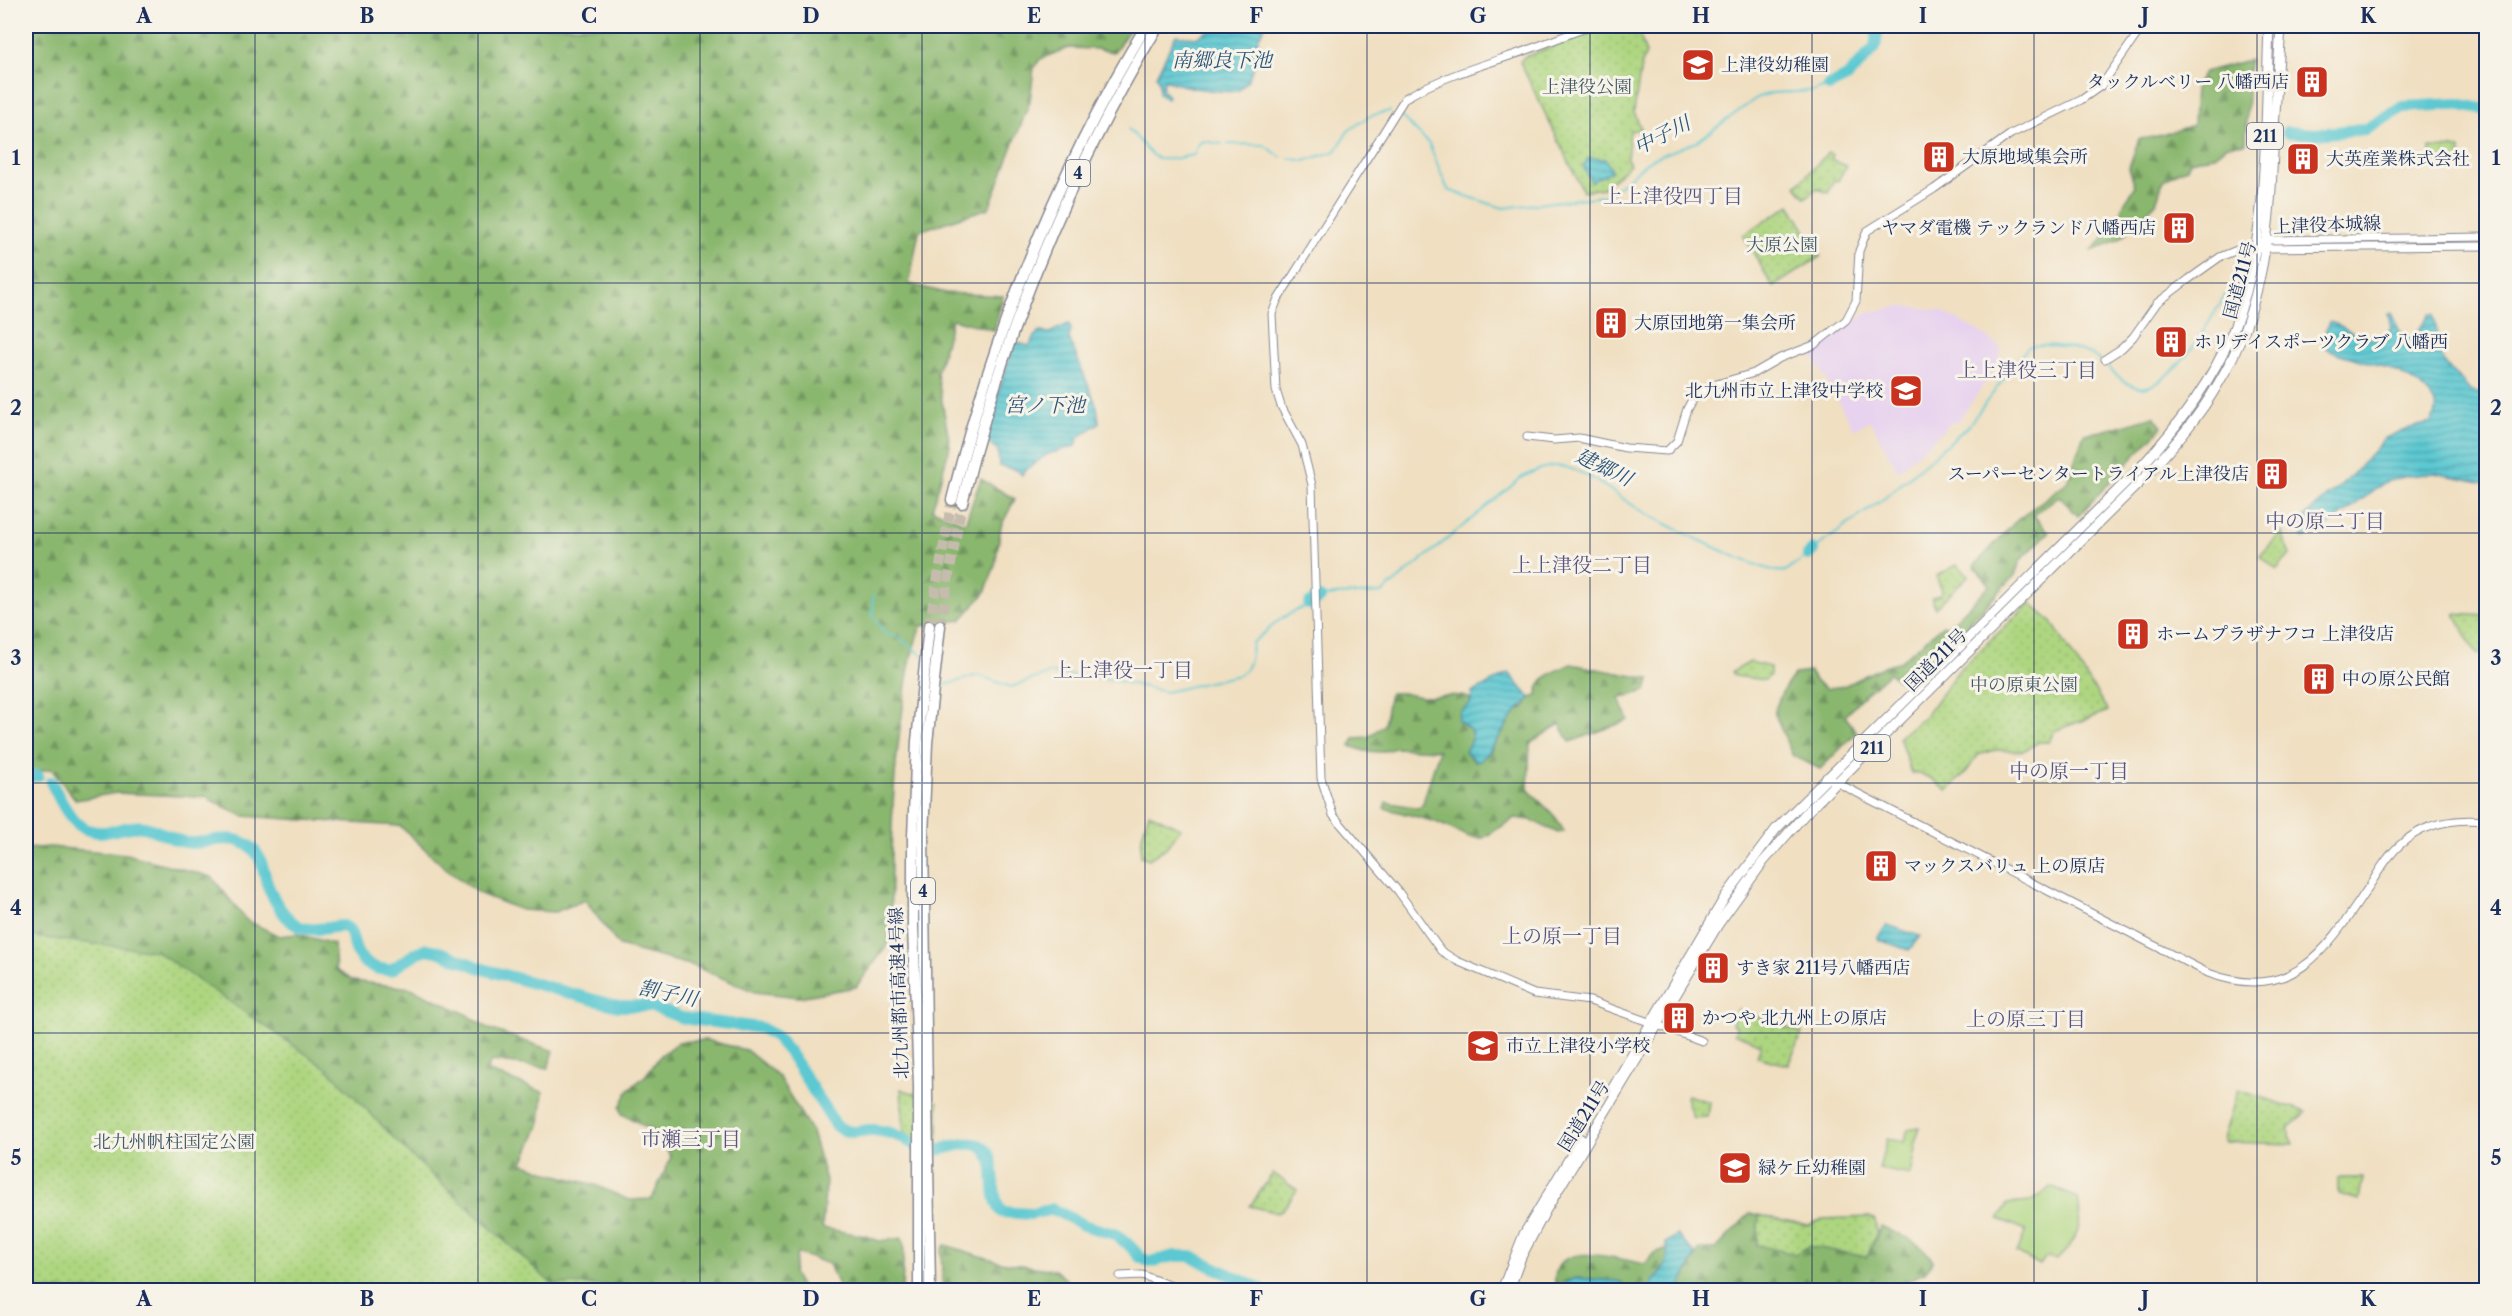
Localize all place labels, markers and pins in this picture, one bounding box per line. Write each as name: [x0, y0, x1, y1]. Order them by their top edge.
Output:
school or university icon: 上津役幼稚園: [1680, 47, 1716, 83]
place label: 上津役幼稚園: [1721, 54, 1829, 76]
building icon: タックルベリー 八幡西店: [2294, 64, 2330, 100]
place label: タックルベリー 八幡西店: [2087, 71, 2289, 93]
building icon: 大原地域集会所: [1921, 139, 1957, 175]
building icon: 大英産業株式会社: [2285, 141, 2321, 177]
place label: 大原地域集会所: [1962, 146, 2088, 168]
place label: 大英産業株式会社: [2326, 148, 2470, 170]
building icon: ヤマダ電機 テックランド八幡西店: [2161, 210, 2197, 246]
place label: ヤマダ電機 テックランド八幡西店: [1881, 217, 2156, 239]
building icon: 大原団地第一集会所: [1593, 305, 1629, 341]
place label: 大原団地第一集会所: [1634, 312, 1796, 334]
building icon: ホリデイスポーツクラブ 八幡西: [2153, 324, 2189, 360]
place label: ホリデイスポーツクラブ 八幡西: [2194, 331, 2448, 353]
school or university icon: 北九州市立上津役中学校: [1888, 373, 1924, 409]
place label: 北九州市立上津役中学校: [1685, 380, 1883, 402]
building icon: スーパーセンタートライアル上津役店: [2254, 456, 2290, 492]
place label: スーパーセンタートライアル上津役店: [1948, 463, 2249, 485]
building icon: ホームプラザナフコ 上津役店: [2115, 616, 2151, 652]
place label: ホームプラザナフコ 上津役店: [2156, 623, 2394, 645]
building icon: 中の原公民館: [2301, 661, 2337, 697]
place label: 中の原公民館: [2342, 668, 2450, 690]
building icon: マックスバリュ 上の原店: [1863, 848, 1899, 884]
place label: マックスバリュ 上の原店: [1904, 855, 2105, 877]
building icon: すき家 211号八幡西店: [1695, 950, 1731, 986]
place label: すき家 211号八幡西店: [1736, 957, 1910, 979]
building icon: かつや 北九州上の原店: [1661, 1000, 1697, 1036]
place label: かつや 北九州上の原店: [1702, 1007, 1887, 1029]
school or university icon: 市立上津役小学校: [1465, 1028, 1501, 1064]
place label: 市立上津役小学校: [1506, 1035, 1650, 1057]
school or university icon: 緑ケ丘幼稚園: [1717, 1150, 1753, 1186]
place label: 緑ケ丘幼稚園: [1758, 1157, 1866, 1179]

